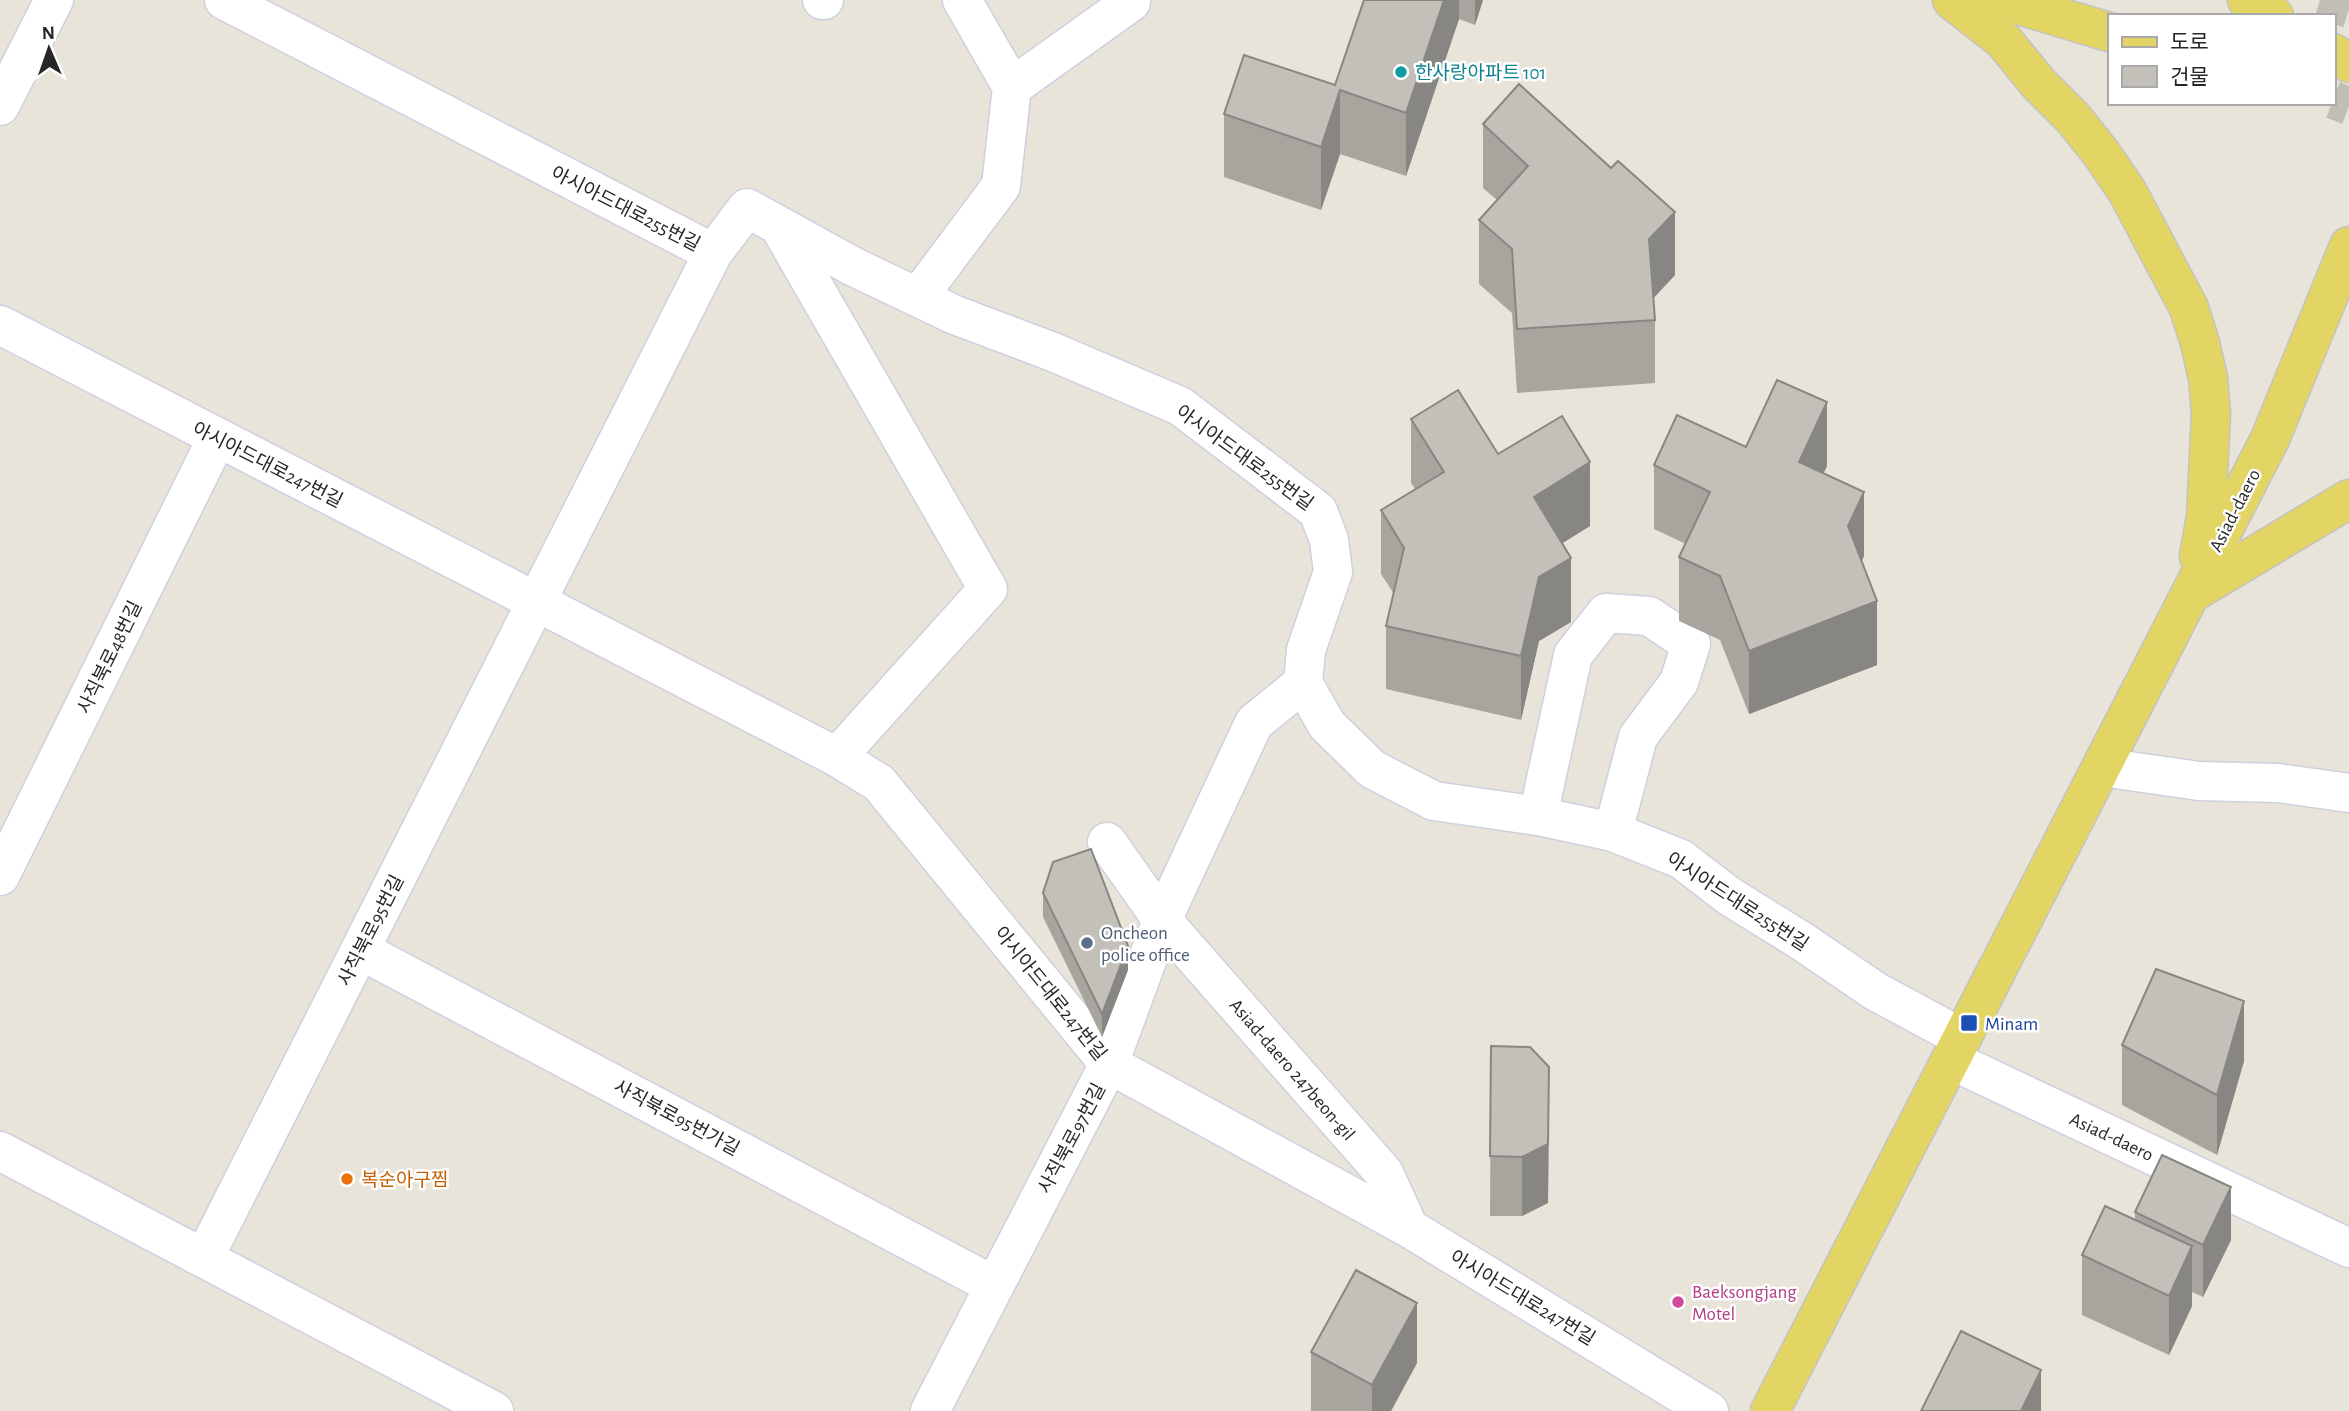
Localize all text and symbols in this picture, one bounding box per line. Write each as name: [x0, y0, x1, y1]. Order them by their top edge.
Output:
north arrow: [14, 14, 84, 84]
legend: [2108, 14, 2335, 105]
text: N: [42, 24, 55, 43]
text: 도로: [2170, 32, 2209, 53]
place label: 한사랑아파트 101: [1415, 63, 1546, 83]
marker: 한사랑아파트 101: [1393, 64, 1409, 80]
text: 건물: [2170, 66, 2209, 88]
street label: 아시아드대로255번길: [548, 163, 703, 255]
street label: 아시아드대로255번길: [1172, 401, 1317, 514]
street label: 아시아드대로247번길: [189, 418, 346, 511]
street label: Asiad-daero: [2206, 466, 2264, 555]
street label: 사직북로48번길: [74, 598, 146, 717]
street label: 아시아드대로255번길: [1663, 849, 1812, 955]
street label: 사직북로95번길: [334, 872, 407, 989]
street label: 아시아드대로247번길: [990, 923, 1110, 1064]
place label: Oncheon police office: [1101, 924, 1190, 965]
marker: Oncheon police office: [1079, 935, 1095, 951]
street label: Asiad-daero 247beon-gil: [1225, 996, 1358, 1144]
marker: Minam: [1959, 1013, 1979, 1033]
place label: Minam: [1985, 1015, 2038, 1034]
street label: 사직북로95번가길: [610, 1076, 743, 1159]
street label: 사직북로97번길: [1034, 1080, 1109, 1197]
street label: Asiad-daero: [2067, 1110, 2156, 1165]
place label: 복순아구찜: [361, 1170, 448, 1190]
marker: 복순아구찜: [339, 1171, 355, 1187]
street label: 아시아드대로247번길: [1446, 1247, 1599, 1349]
place label: Baeksongjang Motel: [1692, 1283, 1797, 1324]
marker: Baeksongjang Motel: [1670, 1294, 1686, 1310]

